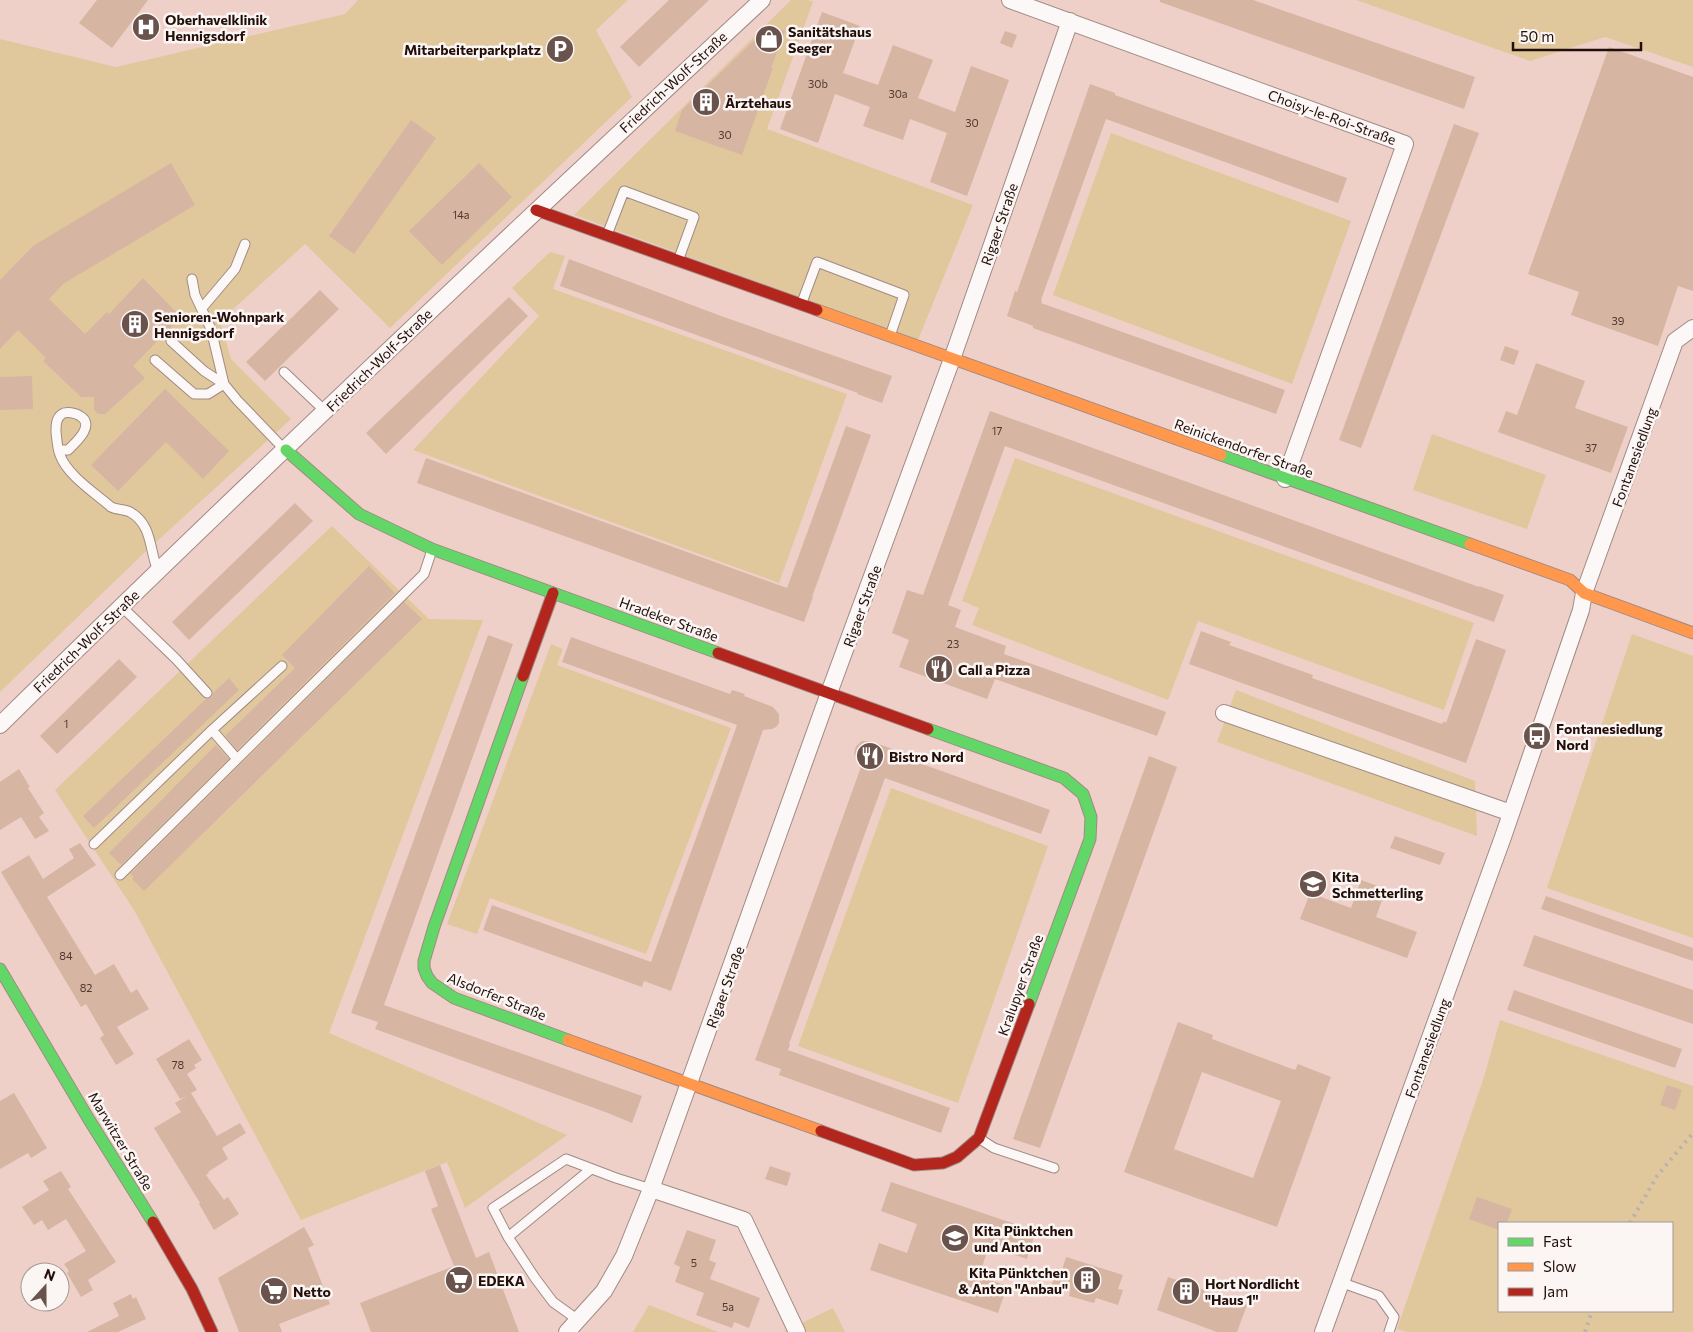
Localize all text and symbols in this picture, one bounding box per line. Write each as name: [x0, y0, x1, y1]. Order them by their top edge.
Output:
place label: Oberhavelklinik Hennigsdorf: [165, 11, 267, 44]
hospital icon: Oberhavelklinik Hennigsdorf: [131, 12, 161, 42]
scale bar: [1513, 20, 1640, 52]
place label: Sanitätshaus Seeger: [788, 23, 872, 56]
shop icon: Sanitätshaus Seeger: [754, 24, 784, 54]
text: 50 m: [1520, 27, 1554, 45]
street label: Friedrich-Wolf-Straße: [616, 28, 730, 136]
parking icon: Mitarbeiterparkplatz: [545, 34, 575, 64]
place label: Mitarbeiterparkplatz: [404, 41, 541, 58]
house number: 30b: [808, 77, 828, 90]
street label: Choisy-le-Roi-Straße: [1266, 86, 1398, 148]
building icon: Ärztehaus: [691, 87, 721, 117]
house number: 30a: [888, 87, 908, 100]
place label: Ärztehaus: [725, 94, 792, 111]
house number: 30: [965, 116, 979, 129]
house number: 30: [718, 128, 732, 141]
street label: Rigaer Straße: [977, 181, 1021, 267]
house number: 14a: [452, 208, 470, 221]
street label: Friedrich-Wolf-Straße: [323, 305, 435, 415]
place label: Senioren-Wohnpark Hennigsdorf: [154, 308, 284, 341]
building icon: Senioren-Wohnpark Hennigsdorf: [120, 309, 150, 339]
house number: 39: [1612, 314, 1625, 327]
street label: Fontanesiedlung: [1608, 404, 1660, 509]
street label: Reinickendorfer Straße: [1172, 415, 1316, 481]
house number: 17: [992, 424, 1002, 437]
house number: 37: [1585, 441, 1597, 454]
street label: Rigaer Straße: [839, 563, 885, 649]
street label: Friedrich-Wolf-Straße: [30, 586, 142, 696]
street label: Hradeker Straße: [617, 593, 721, 645]
house number: 23: [947, 637, 959, 650]
restaurant icon: Call a Pizza: [924, 654, 954, 684]
place label: Call a Pizza: [958, 661, 1030, 678]
house number: 1: [64, 717, 68, 730]
place label: Fontanesiedlung Nord: [1556, 720, 1663, 753]
bus stop icon: Fontanesiedlung Nord: [1522, 721, 1552, 751]
restaurant icon: Bistro Nord: [855, 741, 885, 771]
place label: Bistro Nord: [889, 748, 964, 765]
place label: Kita Schmetterling: [1332, 868, 1424, 901]
school or university icon: Kita Schmetterling: [1298, 869, 1328, 899]
street label: Kralupyer Straße: [994, 932, 1046, 1038]
street label: Rigaer Straße: [702, 944, 748, 1030]
house number: 84: [59, 949, 73, 962]
street label: Alsdorfer Straße: [445, 968, 549, 1024]
house number: 82: [80, 981, 92, 994]
street label: Fontanesiedlung: [1401, 995, 1453, 1100]
house number: 78: [172, 1058, 185, 1071]
street label: Marwitzer Straße: [85, 1089, 157, 1193]
place label: Kita Pünktchen und Anton: [974, 1222, 1073, 1255]
legend: [1498, 1222, 1673, 1312]
school or university icon: Kita Pünktchen und Anton: [940, 1223, 970, 1253]
text: Fast: [1543, 1232, 1572, 1250]
house number: 5: [691, 1256, 697, 1269]
text: Slow: [1543, 1257, 1576, 1275]
north arrow: [20, 1262, 70, 1312]
place label: Kita Pünktchen & Anton "Anbau": [958, 1264, 1068, 1297]
text: N: [42, 1265, 58, 1284]
supermarket icon: EDEKA: [444, 1265, 474, 1295]
building icon: Kita Pünktchen & Anton "Anbau": [1072, 1265, 1102, 1295]
place label: EDEKA: [478, 1272, 525, 1289]
place label: Hort Nordlicht "Haus 1": [1205, 1275, 1299, 1308]
supermarket icon: Netto: [259, 1276, 289, 1306]
building icon: Hort Nordlicht "Haus 1": [1171, 1276, 1201, 1306]
text: Jam: [1543, 1282, 1568, 1300]
place label: Netto: [293, 1283, 331, 1300]
house number: 5a: [722, 1300, 734, 1313]

